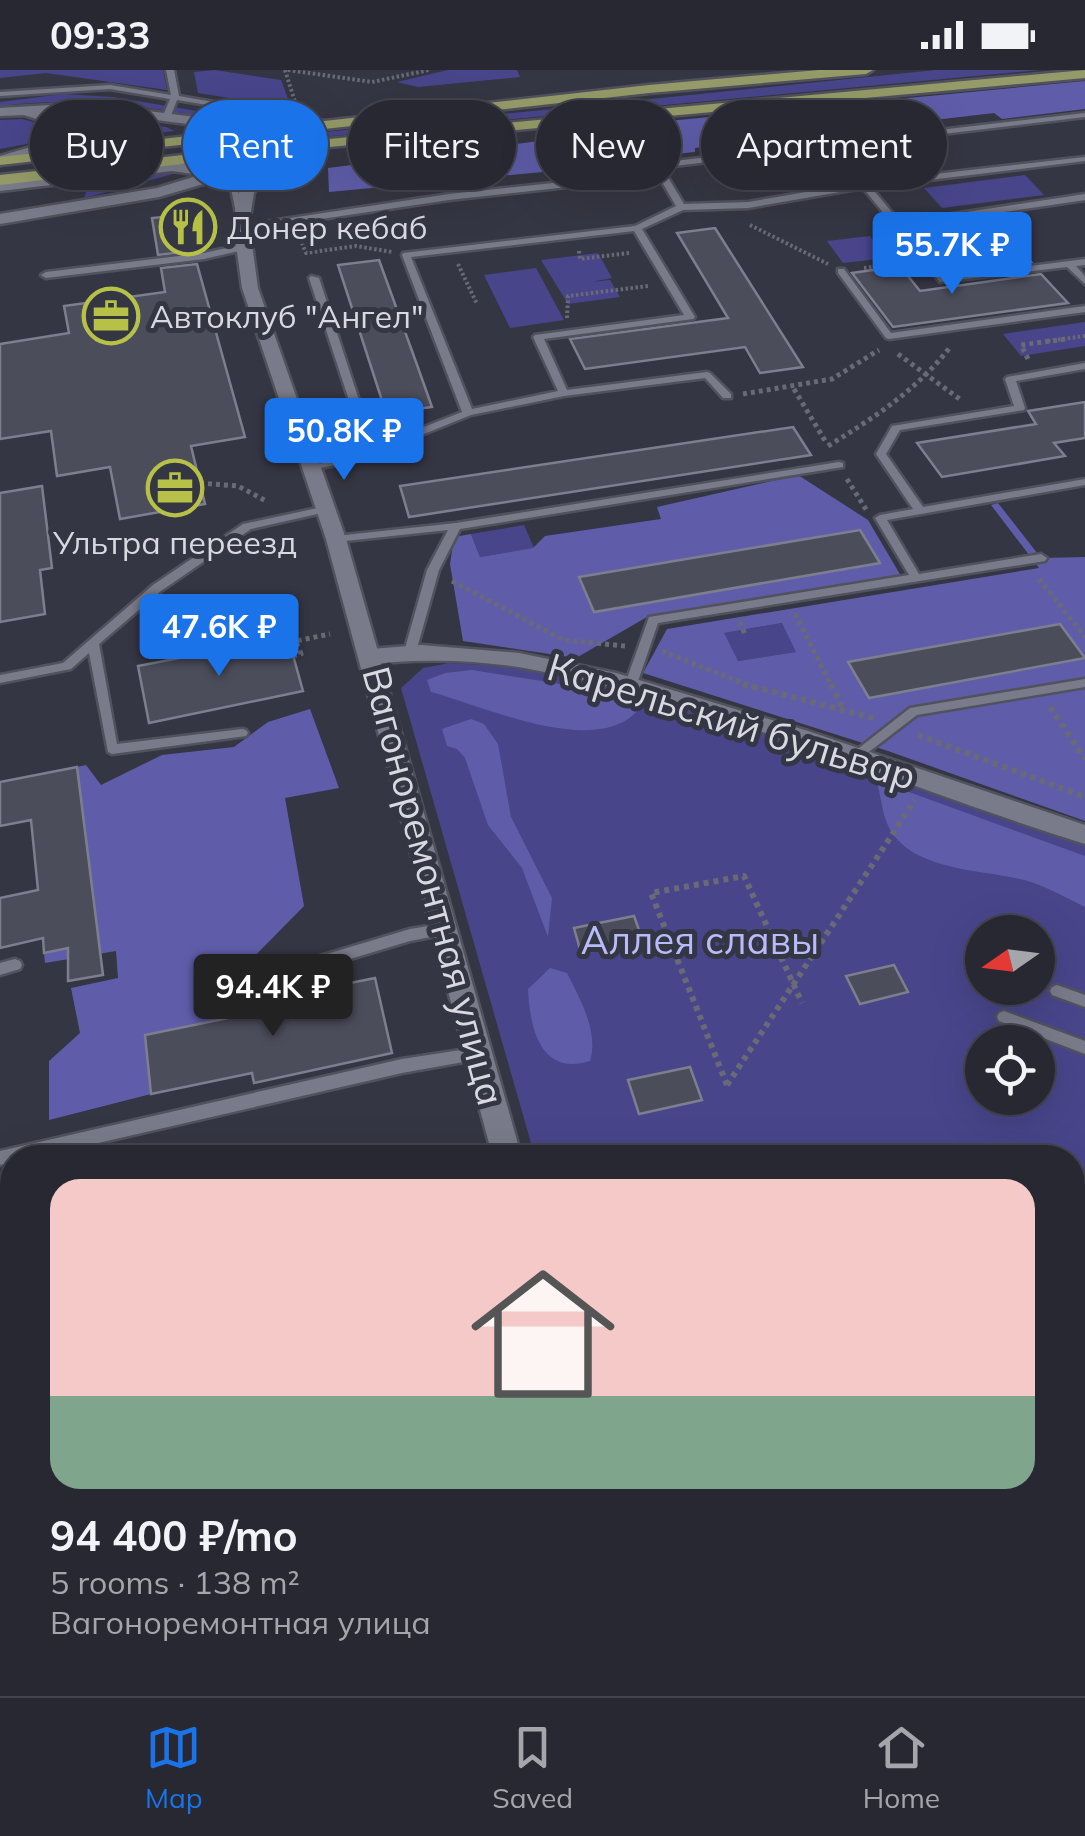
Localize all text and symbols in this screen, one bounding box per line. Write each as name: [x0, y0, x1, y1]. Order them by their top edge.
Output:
text: 09:33: [50, 11, 151, 59]
chip: Buy: [30, 100, 163, 190]
chip: Rent: [183, 100, 328, 190]
chip: Filters: [348, 100, 516, 190]
chip: New: [536, 100, 681, 190]
chip: Apartment: [701, 100, 947, 190]
restaurant icon: Донер кебаб: [158, 197, 218, 257]
place label: Донер кебаб: [227, 207, 428, 247]
pin: 55.7K ₽: [860, 212, 1044, 297]
text: 55.7K ₽: [895, 224, 1009, 264]
office icon: Автоклуб "Ангел": [81, 286, 141, 346]
place label: Автоклуб "Ангел": [150, 296, 424, 336]
pin: 50.8K ₽: [252, 398, 436, 483]
text: 50.8K ₽: [287, 410, 401, 450]
office icon: Ультра переезд: [145, 458, 205, 518]
place label: Ультра переезд: [52, 522, 297, 562]
pin: 47.6K ₽: [127, 594, 311, 679]
text: 47.6K ₽: [162, 606, 276, 646]
street label: Карельский бульвар: [542, 642, 922, 800]
street label: Вагоноремонтная улица: [352, 661, 516, 1111]
north arrow: [965, 915, 1055, 1005]
map controls: [965, 915, 1055, 1115]
park label: Аллея славы: [581, 916, 819, 964]
pin: 94.4K ₽: [181, 954, 365, 1039]
text: 94.4K ₽: [216, 966, 330, 1006]
button: locate: [965, 1025, 1055, 1115]
icon: home: [453, 1244, 633, 1424]
text: 94 400 ₽/mo: [50, 1509, 298, 1562]
text: 5 rooms · 138 m²: [50, 1562, 300, 1602]
text: Вагоноремонтная улица: [50, 1602, 431, 1642]
tab: Map: [145, 1720, 203, 1815]
tab: Saved: [492, 1720, 573, 1815]
tab: Home: [863, 1720, 940, 1815]

